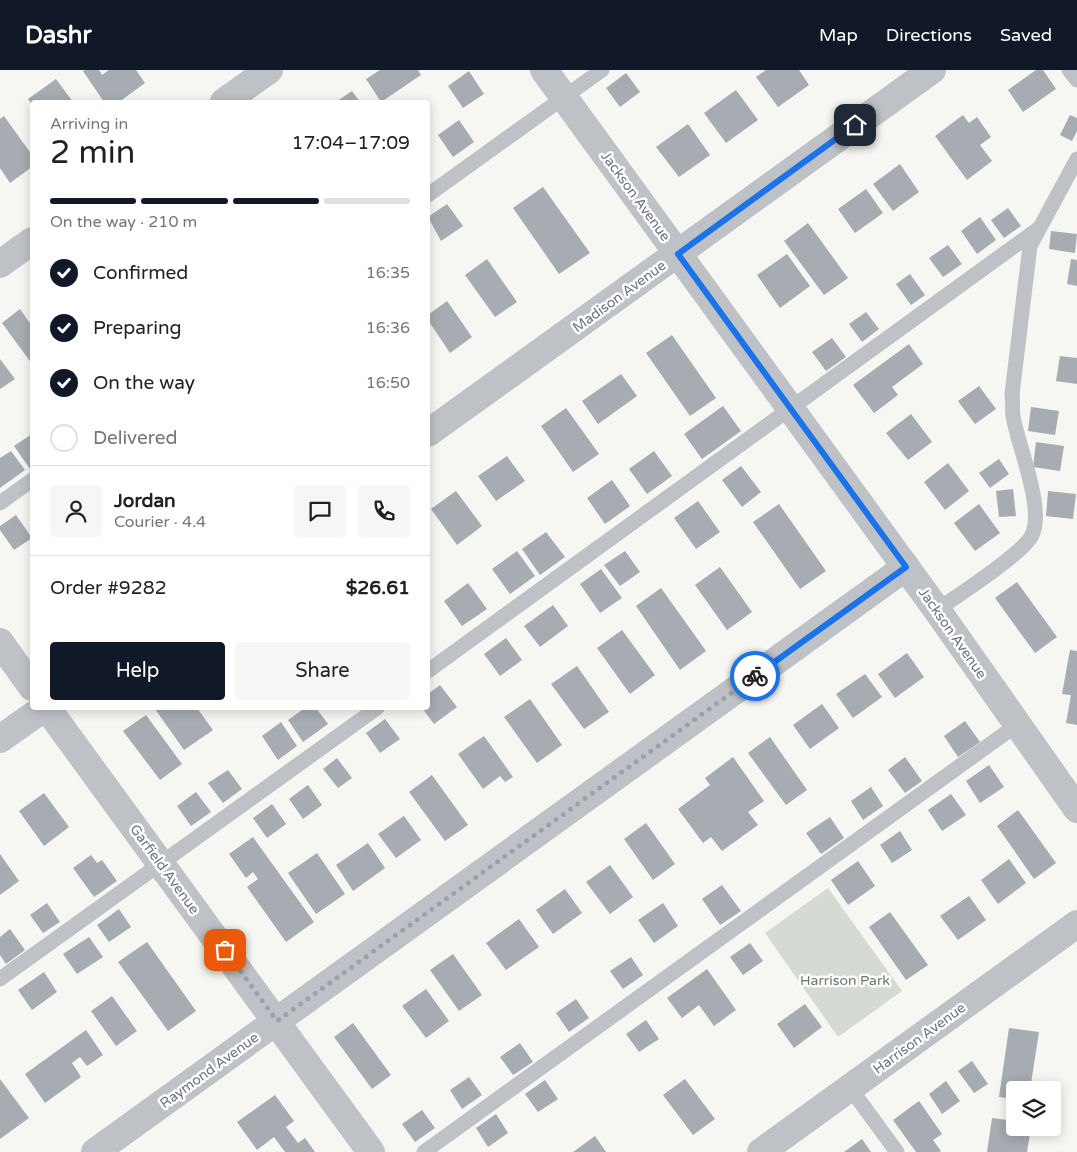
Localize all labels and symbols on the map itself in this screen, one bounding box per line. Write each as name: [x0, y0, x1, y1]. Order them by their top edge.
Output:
pin: [834, 104, 876, 146]
street label: Jackson Avenue: [597, 148, 674, 245]
street label: Madison Avenue: [569, 257, 669, 336]
street label: Jackson Avenue: [915, 585, 990, 682]
courier: [730, 651, 780, 701]
street label: Garfield Avenue: [126, 821, 203, 918]
pin: [204, 929, 246, 971]
park label: Harrison Park: [800, 972, 890, 989]
street label: Harrison Avenue: [870, 999, 969, 1078]
street label: Raymond Avenue: [157, 1029, 262, 1112]

